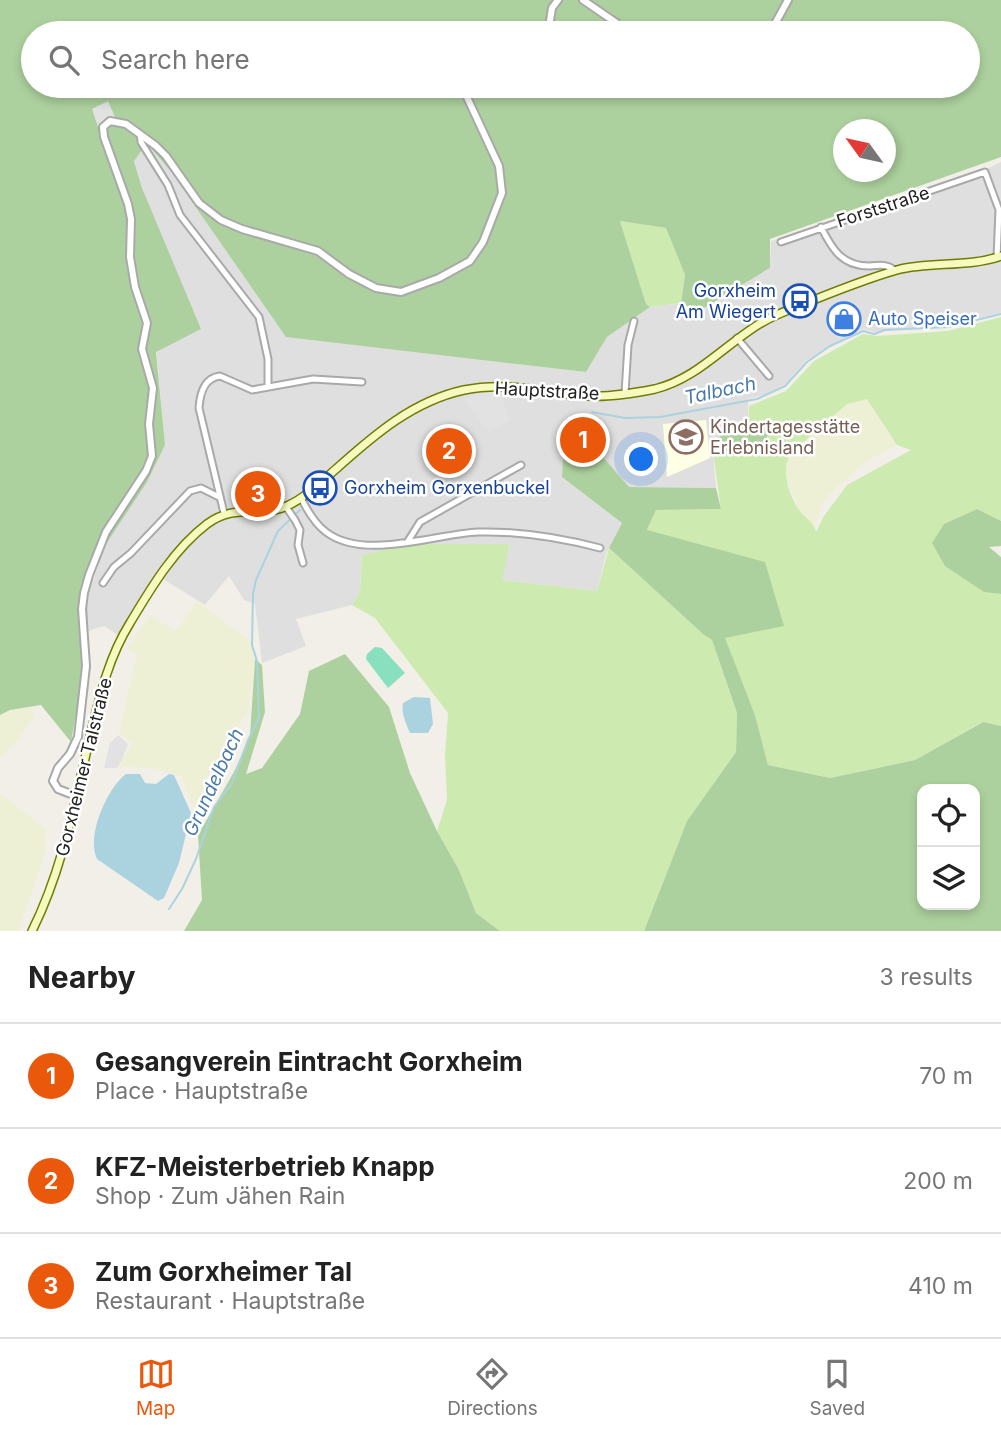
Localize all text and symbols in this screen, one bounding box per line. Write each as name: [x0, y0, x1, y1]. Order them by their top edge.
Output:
search box: [21, 21, 980, 98]
icon: search: [45, 41, 83, 79]
text: Search here: [101, 44, 250, 75]
north arrow: [833, 119, 896, 182]
street label: Forststraße: [834, 182, 932, 231]
place label: Gorxheim Am Wiegert: [676, 280, 776, 322]
bus stop icon: Gorxheim Am Wiegert: [781, 282, 819, 320]
shop icon: Auto Speiser: [825, 300, 863, 338]
place label: Auto Speiser: [868, 308, 977, 329]
water label: Talbach: [682, 372, 758, 409]
street label: Hauptstraße: [494, 377, 600, 404]
pin: 1: [560, 414, 606, 466]
place label: Kindertagesstätte Erlebnisland: [710, 416, 860, 458]
school or university icon: Kindertagesstätte Erlebnisland: [667, 418, 705, 456]
pin: 2: [426, 425, 472, 477]
your location: [624, 442, 658, 476]
pin: 3: [235, 468, 281, 520]
bus stop icon: Gorxheim Gorxenbuckel: [301, 469, 339, 507]
place label: Gorxheim Gorxenbuckel: [344, 477, 550, 498]
street label: Gorxheimer Talstraße: [51, 675, 116, 858]
water label: Grundelbach: [178, 725, 248, 840]
map controls: [917, 784, 980, 910]
button: locate: [917, 784, 980, 847]
button: layers: [917, 847, 980, 910]
text: Nearby: [28, 959, 136, 995]
text: 3 results: [880, 963, 973, 991]
text: Gesangverein Eintracht Gorxheim: [95, 1046, 523, 1077]
text: 1: [46, 1062, 56, 1090]
text: 70 m: [919, 1062, 973, 1090]
text: Place · Hauptstraße: [95, 1077, 308, 1105]
text: KFZ-Meisterbetrieb Knapp: [95, 1151, 435, 1182]
text: 2: [44, 1167, 58, 1195]
text: 200 m: [903, 1167, 973, 1195]
text: Shop · Zum Jähen Rain: [95, 1182, 345, 1210]
text: Zum Gorxheimer Tal: [95, 1256, 352, 1287]
text: 3: [44, 1272, 58, 1300]
text: 410 m: [908, 1272, 973, 1300]
text: Restaurant · Hauptstraße: [95, 1287, 365, 1315]
tab: Map: [136, 1355, 175, 1420]
tab: Directions: [447, 1355, 538, 1420]
tab: Saved: [809, 1355, 865, 1420]

